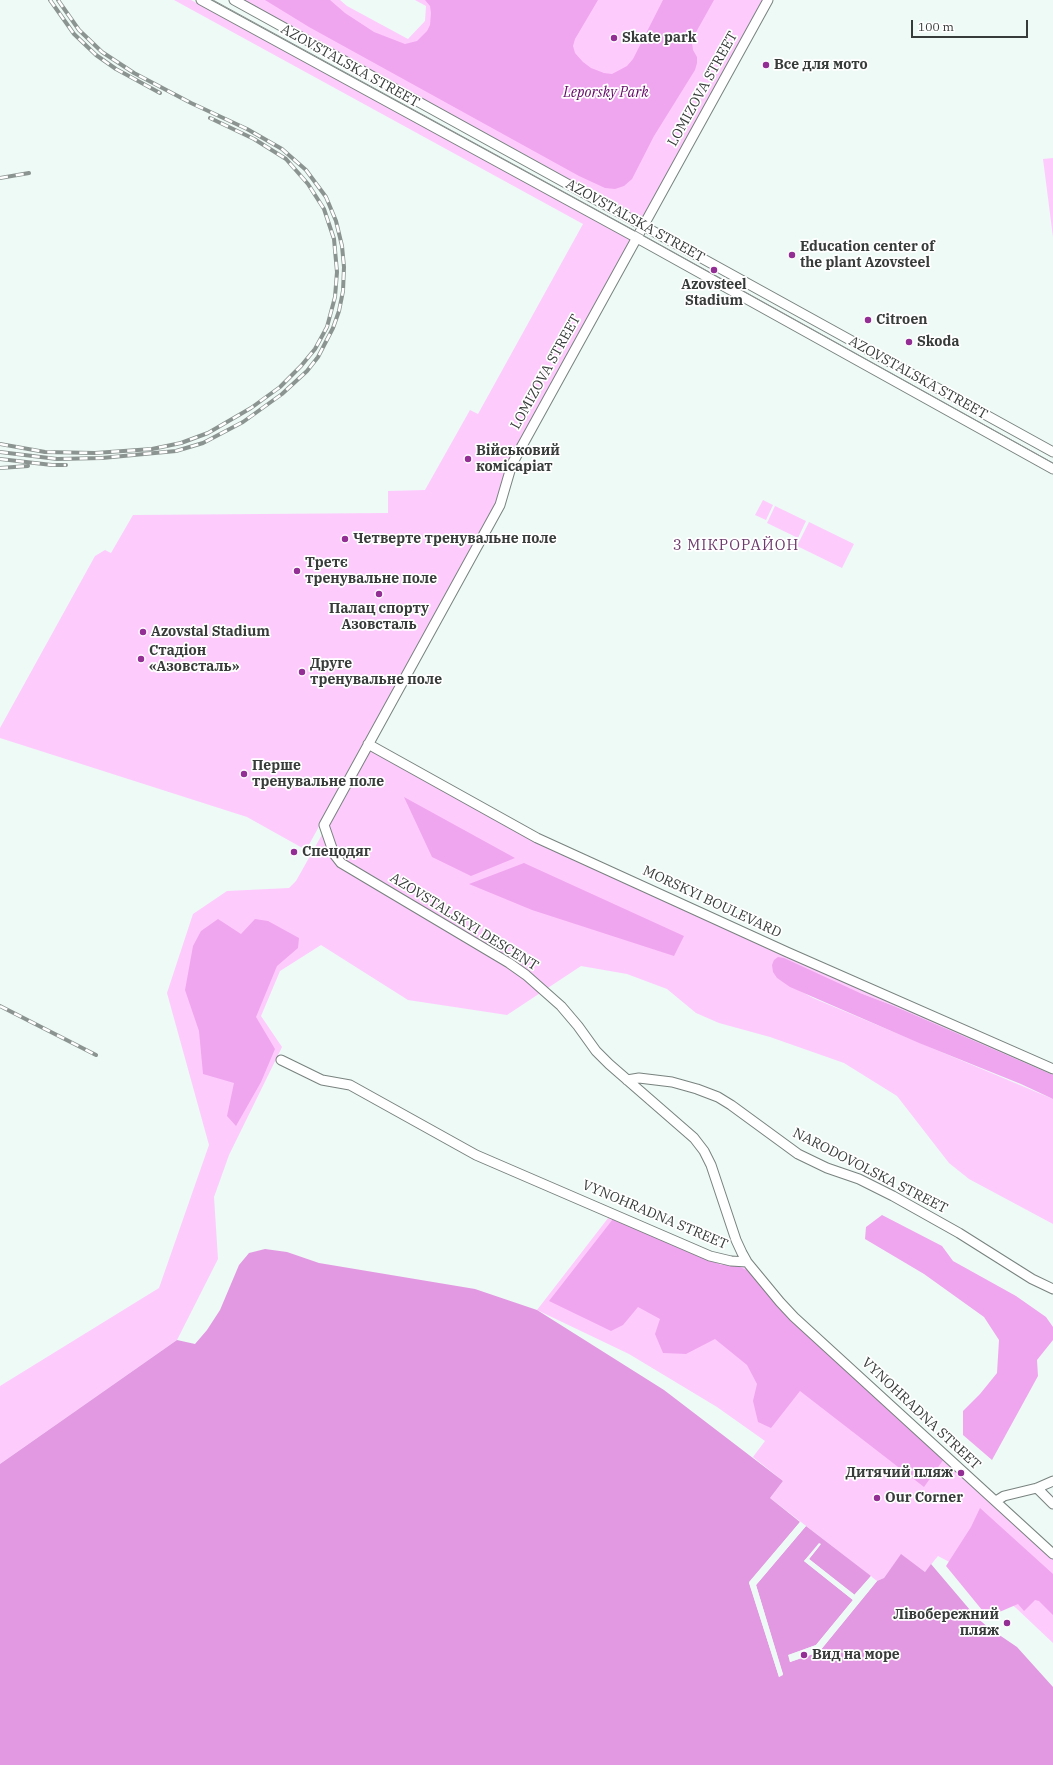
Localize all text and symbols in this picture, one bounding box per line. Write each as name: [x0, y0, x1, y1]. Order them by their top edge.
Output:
scale bar: [913, 12, 1030, 38]
text: 100 m: [918, 19, 954, 34]
street label: AZOVSTALSKA STREET: [278, 21, 422, 111]
street label: LOMIZOVA STREET: [664, 29, 742, 149]
place label: Skate park: [622, 30, 697, 46]
marker: Skate park: [609, 33, 619, 43]
place label: Все для мото: [774, 57, 868, 73]
marker: Все для мото: [761, 60, 771, 70]
park label: Leporsky Park: [563, 85, 649, 101]
street label: AZOVSTALSKA STREET: [563, 176, 707, 266]
place label: Education center of the plant Azovsteel: [800, 239, 935, 272]
marker: Education center of the plant Azovsteel: [787, 250, 797, 260]
marker: Azovsteel Stadium: [709, 265, 719, 275]
place label: Azovsteel Stadium: [681, 277, 747, 310]
street label: LOMIZOVA STREET: [507, 312, 585, 432]
place label: Citroen: [876, 312, 928, 328]
marker: Citroen: [863, 315, 873, 325]
street label: AZOVSTALSKA STREET: [846, 333, 990, 423]
place label: Skoda: [917, 334, 959, 350]
marker: Skoda: [904, 337, 914, 347]
place label: Військовий комісаріат: [476, 443, 560, 476]
marker: Військовий комісаріат: [463, 454, 473, 464]
place label: Четверте тренувальне поле: [353, 531, 557, 547]
marker: Четверте тренувальне поле: [340, 534, 350, 544]
district label: 3 МІКРОРАЙОН: [673, 537, 799, 555]
place label: Третє тренувальне поле: [305, 555, 437, 588]
marker: Третє тренувальне поле: [292, 566, 302, 576]
marker: Палац спорту Азовсталь: [374, 589, 384, 599]
place label: Палац спорту Азовсталь: [329, 601, 429, 634]
place label: Azovstal Stadium: [151, 624, 270, 640]
marker: Azovstal Stadium: [138, 627, 148, 637]
place label: Стадіон «Азовсталь»: [149, 643, 239, 676]
marker: Стадіон «Азовсталь»: [136, 654, 146, 664]
place label: Друге тренувальне поле: [310, 656, 442, 688]
marker: Друге тренувальне поле: [297, 667, 307, 677]
place label: Перше тренувальне поле: [252, 758, 384, 790]
marker: Перше тренувальне поле: [239, 769, 249, 779]
place label: Спецодяг: [302, 844, 371, 860]
marker: Спецодяг: [289, 847, 299, 857]
street label: MORSKYI BOULEVARD: [640, 862, 784, 942]
street label: AZOVSTALSKYI DESCENT: [387, 869, 541, 975]
street label: NARODOVOLSKA STREET: [790, 1125, 950, 1217]
street label: VYNOHRADNA STREET: [580, 1177, 730, 1253]
street label: VYNOHRADNA STREET: [858, 1354, 984, 1474]
place label: Дитячий пляж: [845, 1465, 953, 1481]
marker: Дитячий пляж: [956, 1468, 966, 1478]
place label: Our Corner: [885, 1490, 963, 1506]
marker: Our Corner: [872, 1493, 882, 1503]
place label: Лівобережний пляж: [893, 1607, 999, 1640]
marker: Лівобережний пляж: [1002, 1618, 1012, 1628]
place label: Вид на море: [812, 1647, 900, 1663]
marker: Вид на море: [799, 1650, 809, 1660]

